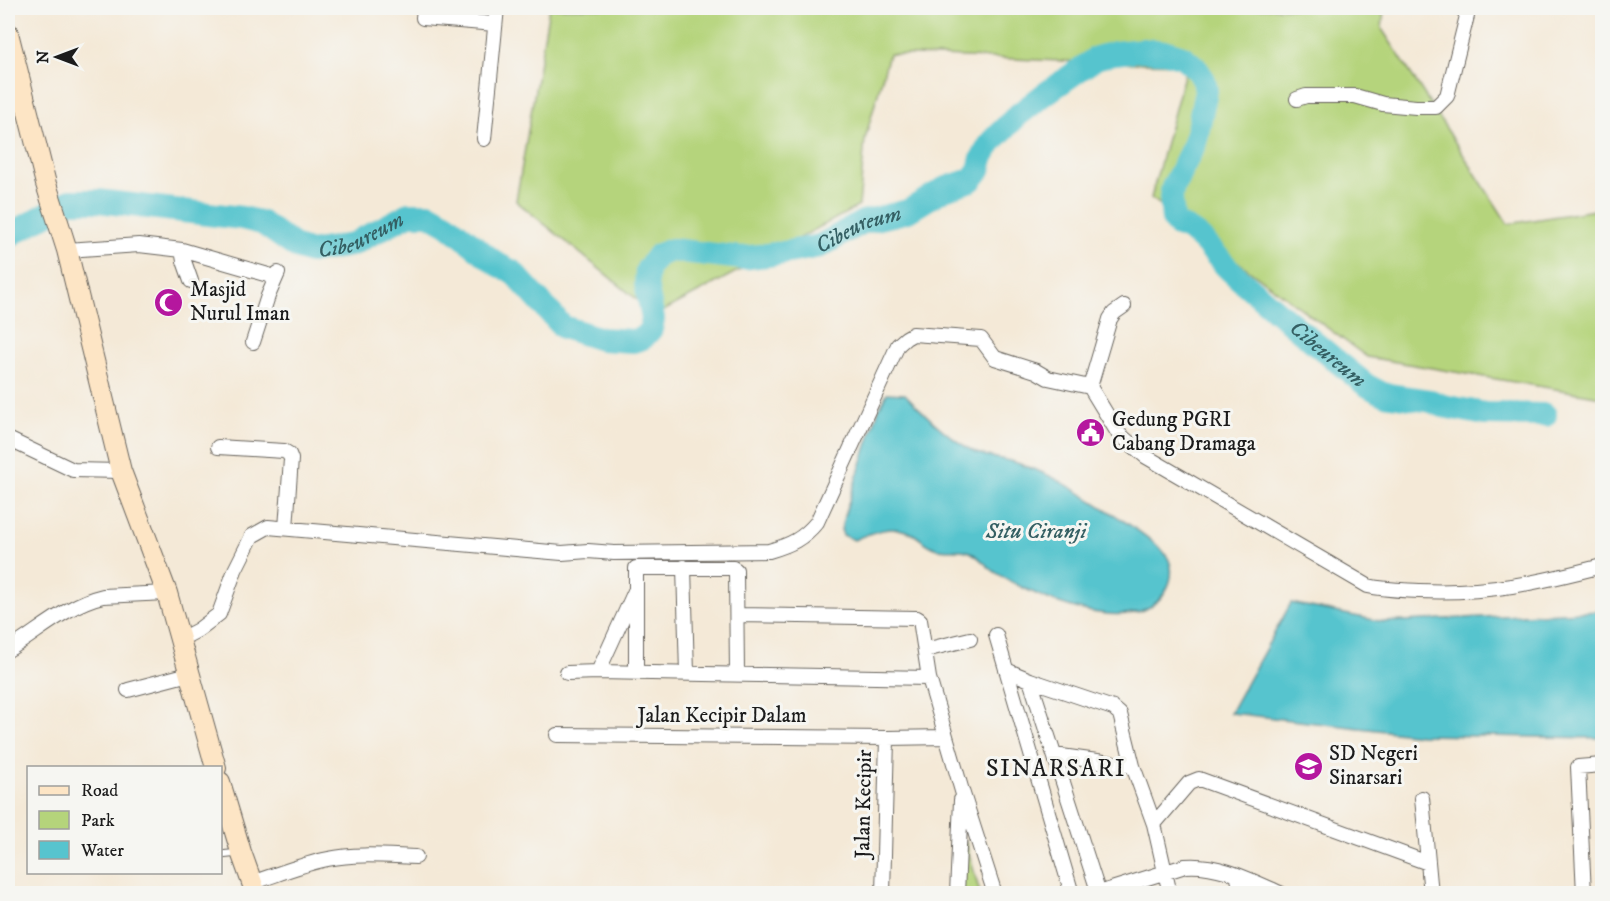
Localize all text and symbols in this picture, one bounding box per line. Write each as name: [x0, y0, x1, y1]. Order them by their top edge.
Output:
north arrow: [27, 27, 87, 87]
text: N: [33, 50, 53, 64]
water label: Cibeureum: [810, 200, 904, 259]
water label: Cibeureum: [316, 206, 408, 264]
place label: Masjid Nurul Iman: [190, 277, 290, 327]
mosque icon: Masjid Nurul Iman: [153, 286, 185, 318]
water label: Cibeureum: [1284, 314, 1372, 393]
place label: Gedung PGRI Cabang Dramaga: [1112, 407, 1256, 457]
public building icon: Gedung PGRI Cabang Dramaga: [1075, 416, 1107, 448]
water label: Situ Ciranji: [985, 518, 1087, 545]
street label: Jalan Kecipir Dalam: [635, 703, 807, 729]
place label: SD Negeri Sinarsari: [1329, 741, 1418, 791]
street label: Jalan Kecipir: [850, 749, 878, 861]
school or university icon: SD Negeri Sinarsari: [1292, 750, 1324, 782]
district label: SINARSARI: [986, 754, 1126, 784]
legend: [27, 766, 222, 874]
text: Road: [81, 780, 118, 802]
text: Park: [81, 810, 115, 832]
text: Water: [80, 840, 124, 862]

